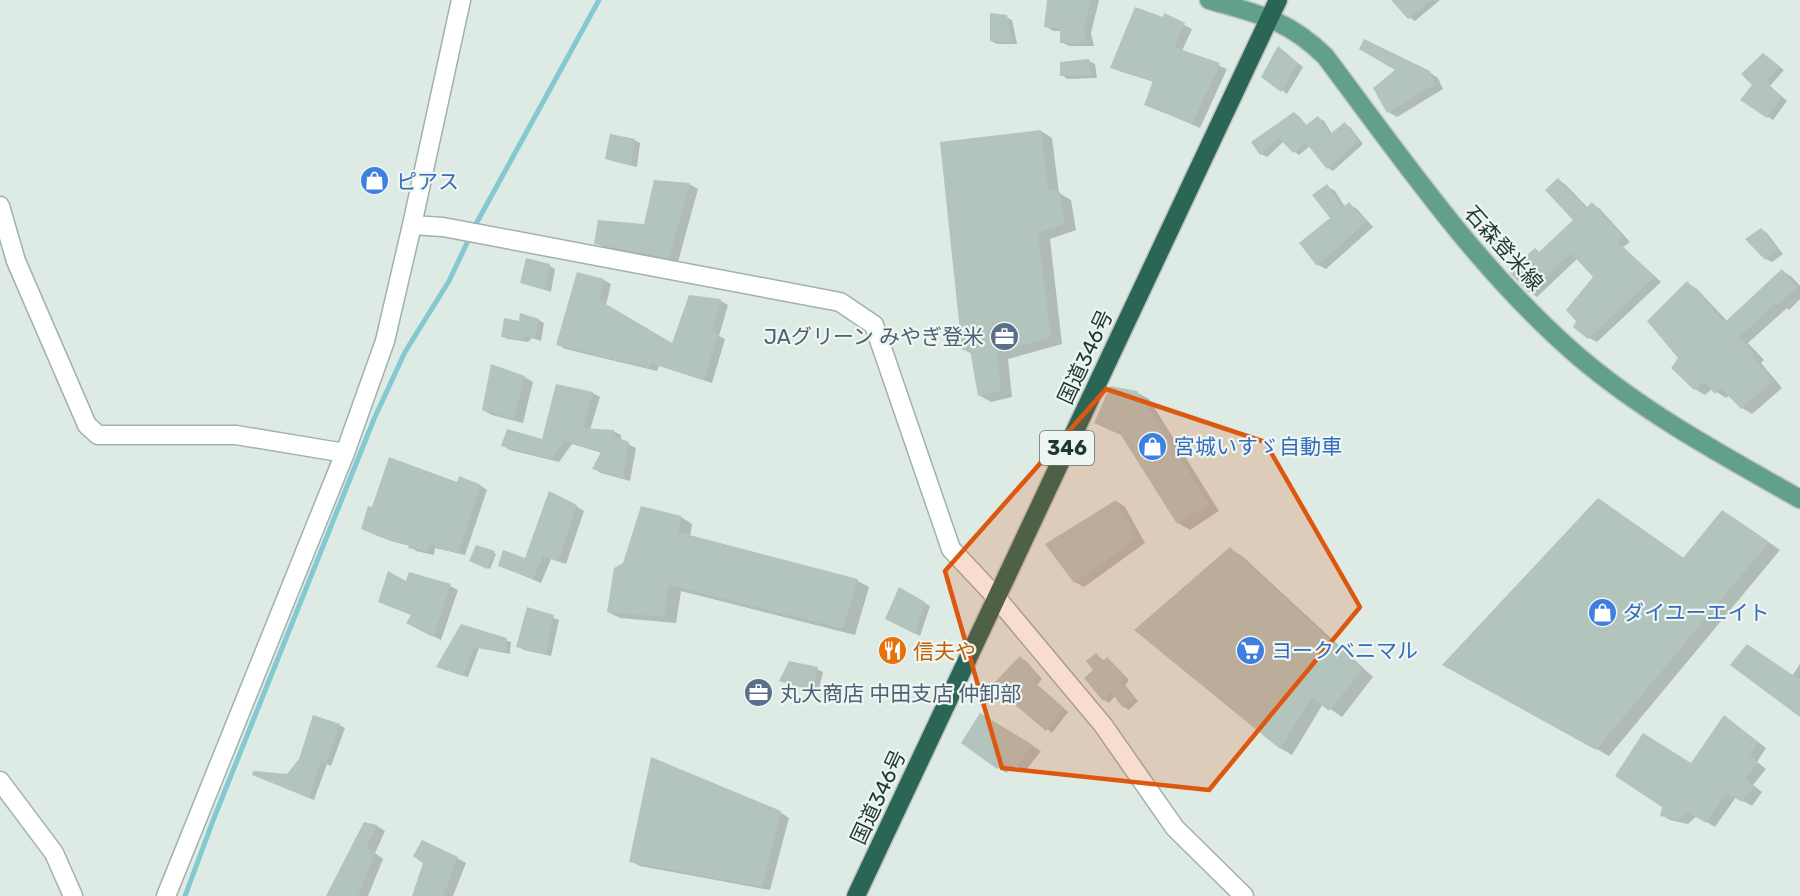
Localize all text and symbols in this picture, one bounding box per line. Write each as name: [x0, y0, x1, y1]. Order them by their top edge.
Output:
shop icon: ピアス: [359, 165, 391, 197]
place label: ピアス: [396, 169, 459, 194]
street label: 石森登米線: [1460, 201, 1548, 295]
street label: 国道346号: [1052, 306, 1118, 408]
office icon: JAグリーン みやぎ登米: [989, 320, 1021, 352]
place label: JAグリーン みやぎ登米: [764, 324, 984, 349]
shop icon: 宮城いすゞ自動車: [1137, 430, 1169, 462]
road number: 346: [1040, 431, 1094, 465]
place label: 宮城いすゞ自動車: [1174, 434, 1342, 459]
shop icon: ダイユーエイト: [1586, 596, 1618, 628]
place label: ダイユーエイト: [1623, 600, 1770, 625]
supermarket icon: ヨークベニマル: [1234, 634, 1266, 666]
restaurant icon: 信夫や: [876, 635, 908, 667]
place label: ヨークベニマル: [1271, 638, 1418, 663]
place label: 信夫や: [913, 639, 976, 664]
office icon: 丸大商店 中田支店 仲卸部: [743, 677, 775, 709]
place label: 丸大商店 中田支店 仲卸部: [780, 681, 1021, 706]
street label: 国道346号: [845, 746, 911, 848]

